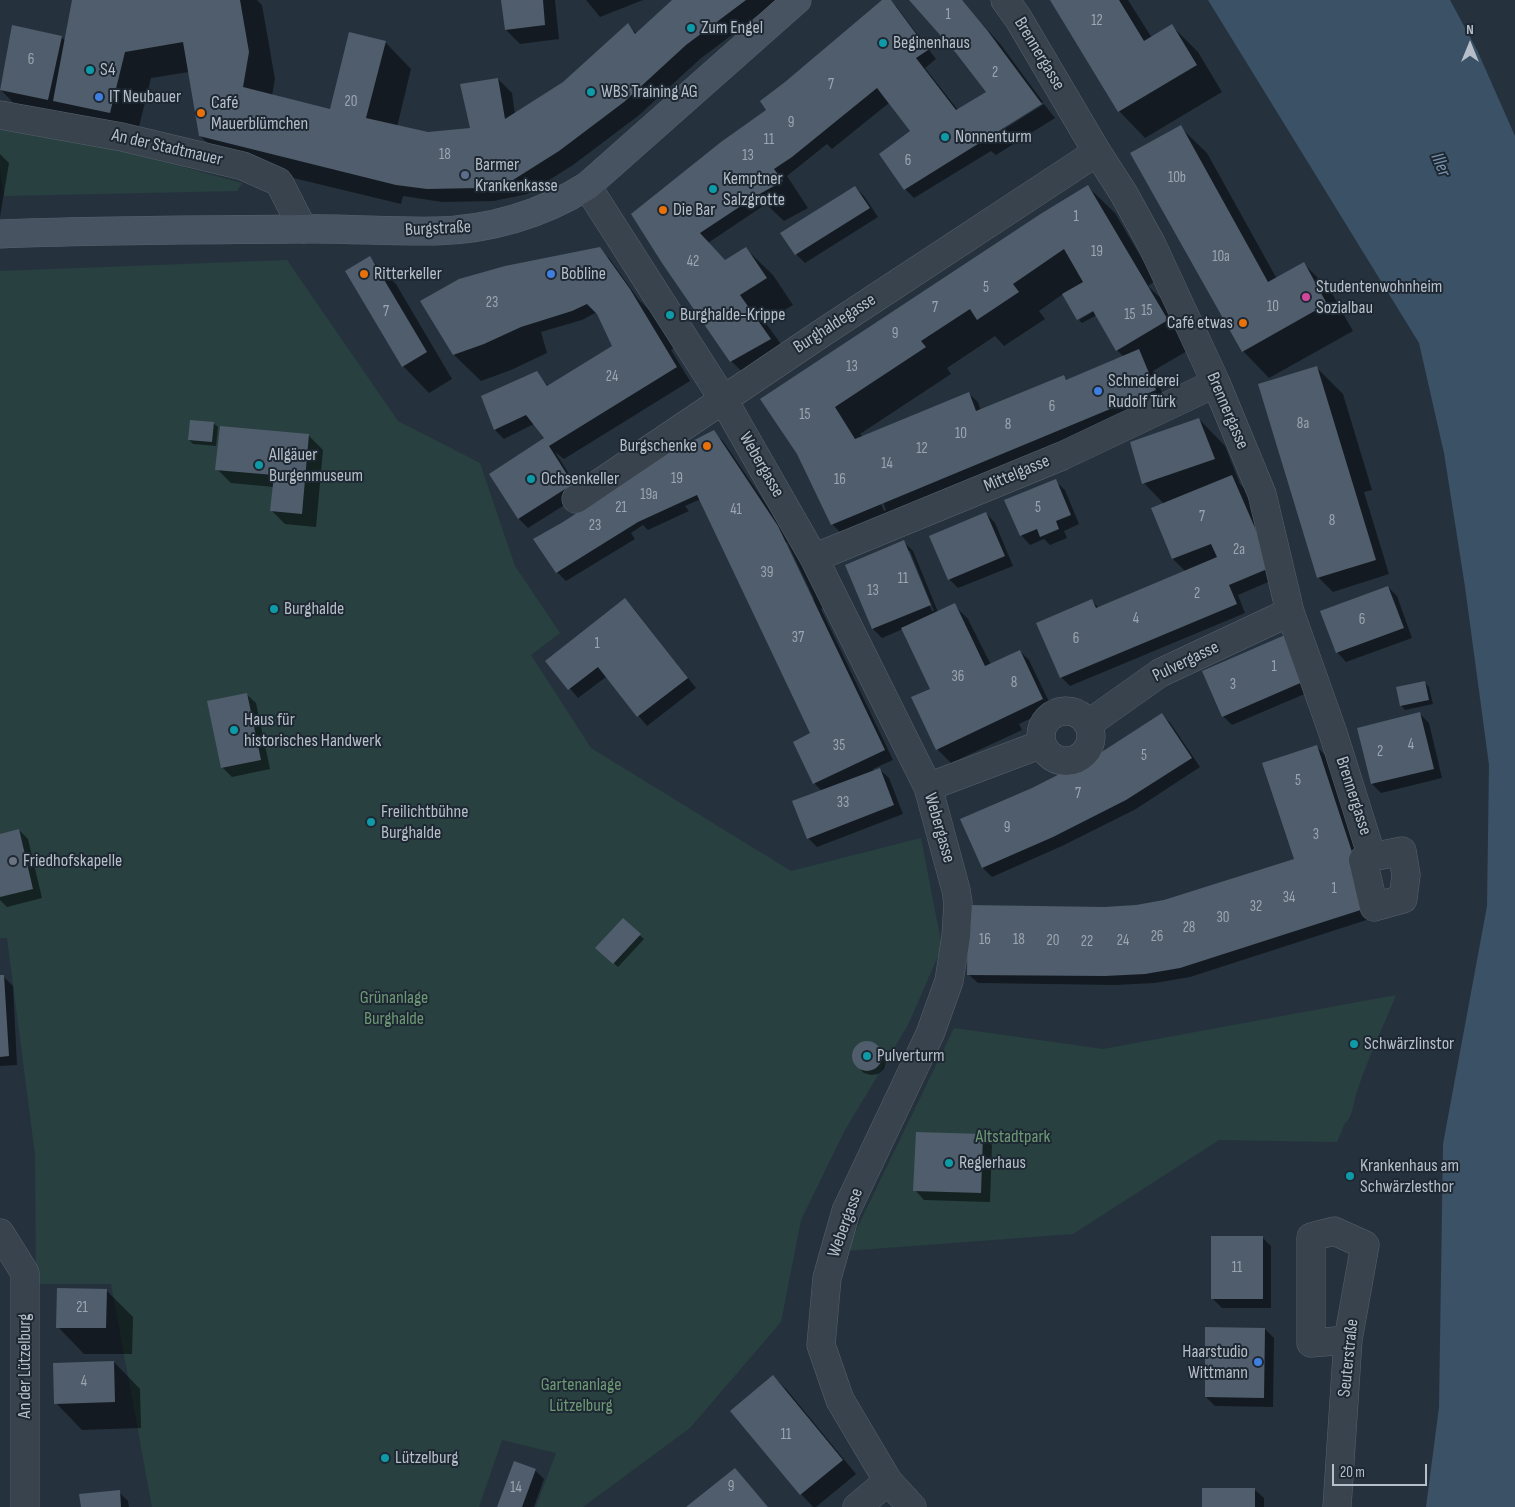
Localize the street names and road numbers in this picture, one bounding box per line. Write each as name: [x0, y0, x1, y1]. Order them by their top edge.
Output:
street label: Brennergasse: [1009, 14, 1069, 94]
street label: An der Stadtmauer: [110, 125, 224, 171]
street label: Burgstraße: [405, 216, 471, 242]
street label: Burghaldegasse: [790, 289, 880, 359]
street label: Brennergasse: [1201, 369, 1253, 453]
street label: Webergasse: [734, 428, 788, 502]
street label: Mittelgasse: [981, 451, 1053, 497]
street label: Pulvergasse: [1149, 637, 1223, 687]
street label: Brennergasse: [1330, 754, 1376, 838]
street label: Webergasse: [919, 790, 959, 866]
street label: Webergasse: [824, 1186, 868, 1260]
street label: An der Lützelburg: [14, 1314, 36, 1418]
street label: Seuterstraße: [1334, 1318, 1364, 1398]

